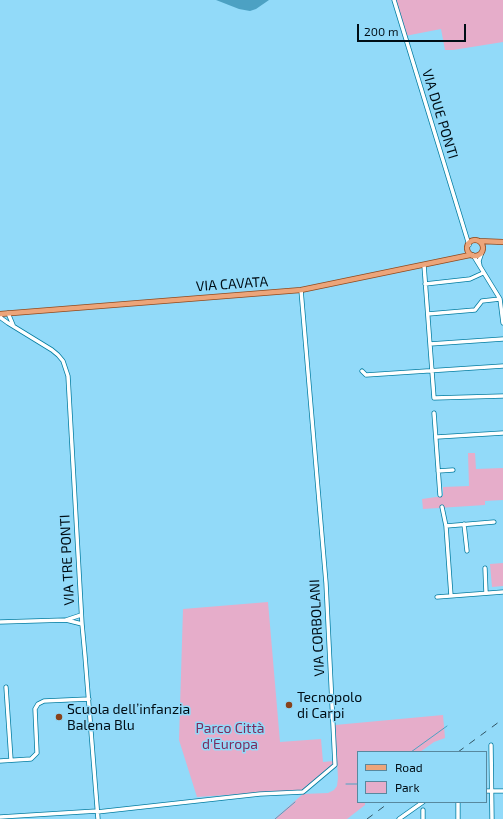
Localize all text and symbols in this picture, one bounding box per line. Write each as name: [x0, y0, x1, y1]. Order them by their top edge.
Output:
scale bar: [359, 16, 468, 42]
text: 200 m: [364, 24, 398, 38]
street label: VIA DUE PONTI: [418, 67, 462, 161]
street label: VIA CAVATA: [195, 273, 269, 295]
street label: VIA TRE PONTI: [56, 514, 78, 606]
street label: VIA CORBOLANI: [306, 579, 328, 677]
place label: Tecnopolo di Carpi: [297, 689, 362, 722]
marker: Tecnopolo di Carpi: [284, 700, 294, 710]
place label: Scuola dell’infanzia Balena Blu: [67, 701, 190, 734]
marker: Scuola dell’infanzia Balena Blu: [54, 712, 64, 722]
park label: Parco Città d'Europa: [196, 720, 264, 752]
legend: [357, 751, 487, 803]
text: Road: [395, 760, 423, 774]
text: Park: [395, 780, 420, 794]

